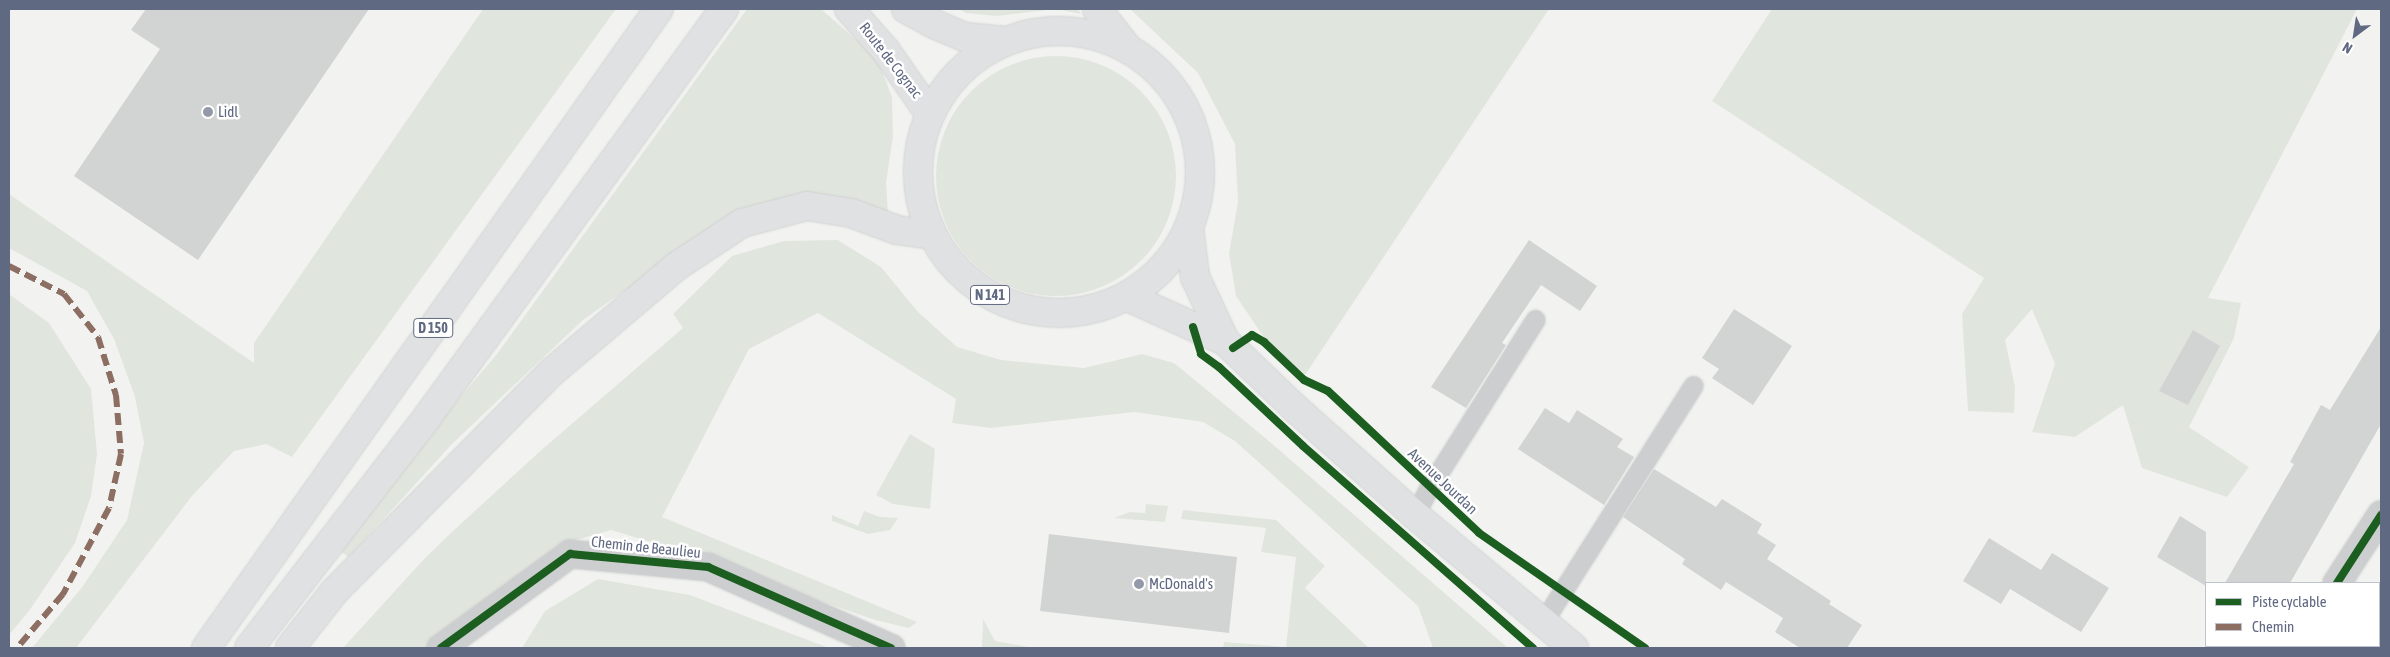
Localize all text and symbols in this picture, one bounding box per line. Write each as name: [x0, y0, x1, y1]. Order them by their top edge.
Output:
north arrow: [2330, 10, 2380, 60]
street label: Route de Cognac: [856, 19, 926, 101]
text: N: [2340, 39, 2355, 57]
place label: Lidl: [218, 103, 238, 121]
marker: Lidl: [202, 106, 214, 118]
road number: N 141: [970, 284, 1010, 306]
road number: D 150: [413, 316, 453, 339]
street label: Avenue Jourdan: [1405, 444, 1481, 518]
street label: Chemin de Beaulieu: [590, 532, 702, 562]
place label: McDonald's: [1149, 575, 1213, 593]
marker: McDonald's: [1133, 578, 1145, 590]
legend: [2205, 582, 2380, 647]
text: Piste cyclable: [2252, 593, 2327, 610]
text: Chemin: [2252, 618, 2294, 635]

